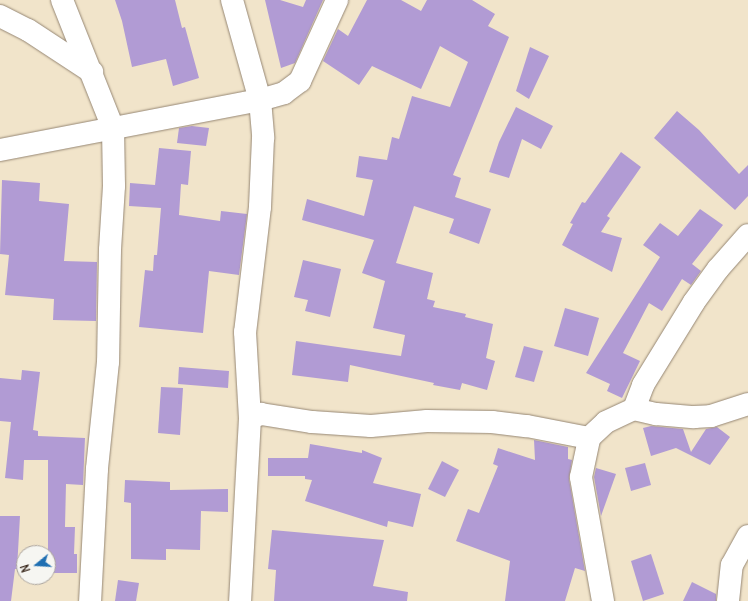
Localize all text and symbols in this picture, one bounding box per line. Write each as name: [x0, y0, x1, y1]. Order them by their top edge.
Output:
north arrow: [16, 545, 56, 585]
text: N: [18, 563, 33, 574]

